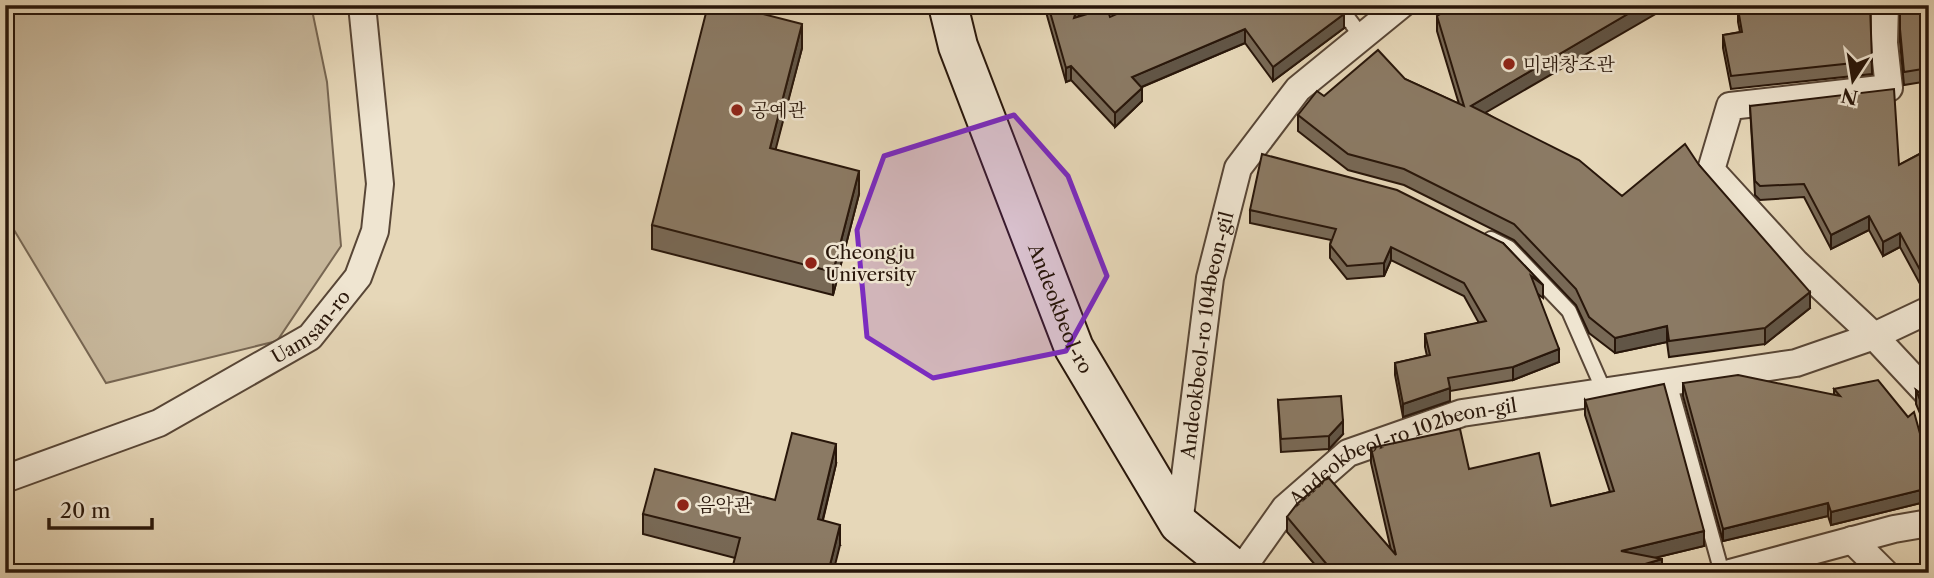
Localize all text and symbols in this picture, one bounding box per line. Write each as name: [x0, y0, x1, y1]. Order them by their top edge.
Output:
north arrow: [1818, 46, 1888, 116]
place label: 미래창조관: [1523, 53, 1615, 76]
marker: 미래창조관: [1501, 56, 1517, 72]
text: N: [1839, 83, 1860, 109]
place label: 공예관: [751, 99, 807, 122]
marker: 공예관: [729, 102, 745, 118]
street label: Andeokbeol-ro 104beon-gil: [1176, 209, 1238, 461]
street label: Andeokbeol-ro: [1023, 239, 1098, 377]
place label: Cheongju University: [825, 241, 917, 286]
marker: Cheongju University: [803, 255, 819, 271]
street label: Uamsan-ro: [267, 285, 355, 368]
street label: Andeokbeol-ro 102beon-gil: [1284, 393, 1519, 511]
scale bar: [49, 487, 152, 531]
place label: 음악관: [697, 494, 753, 517]
marker: 음악관: [675, 497, 691, 513]
text: 20 m: [60, 498, 111, 523]

